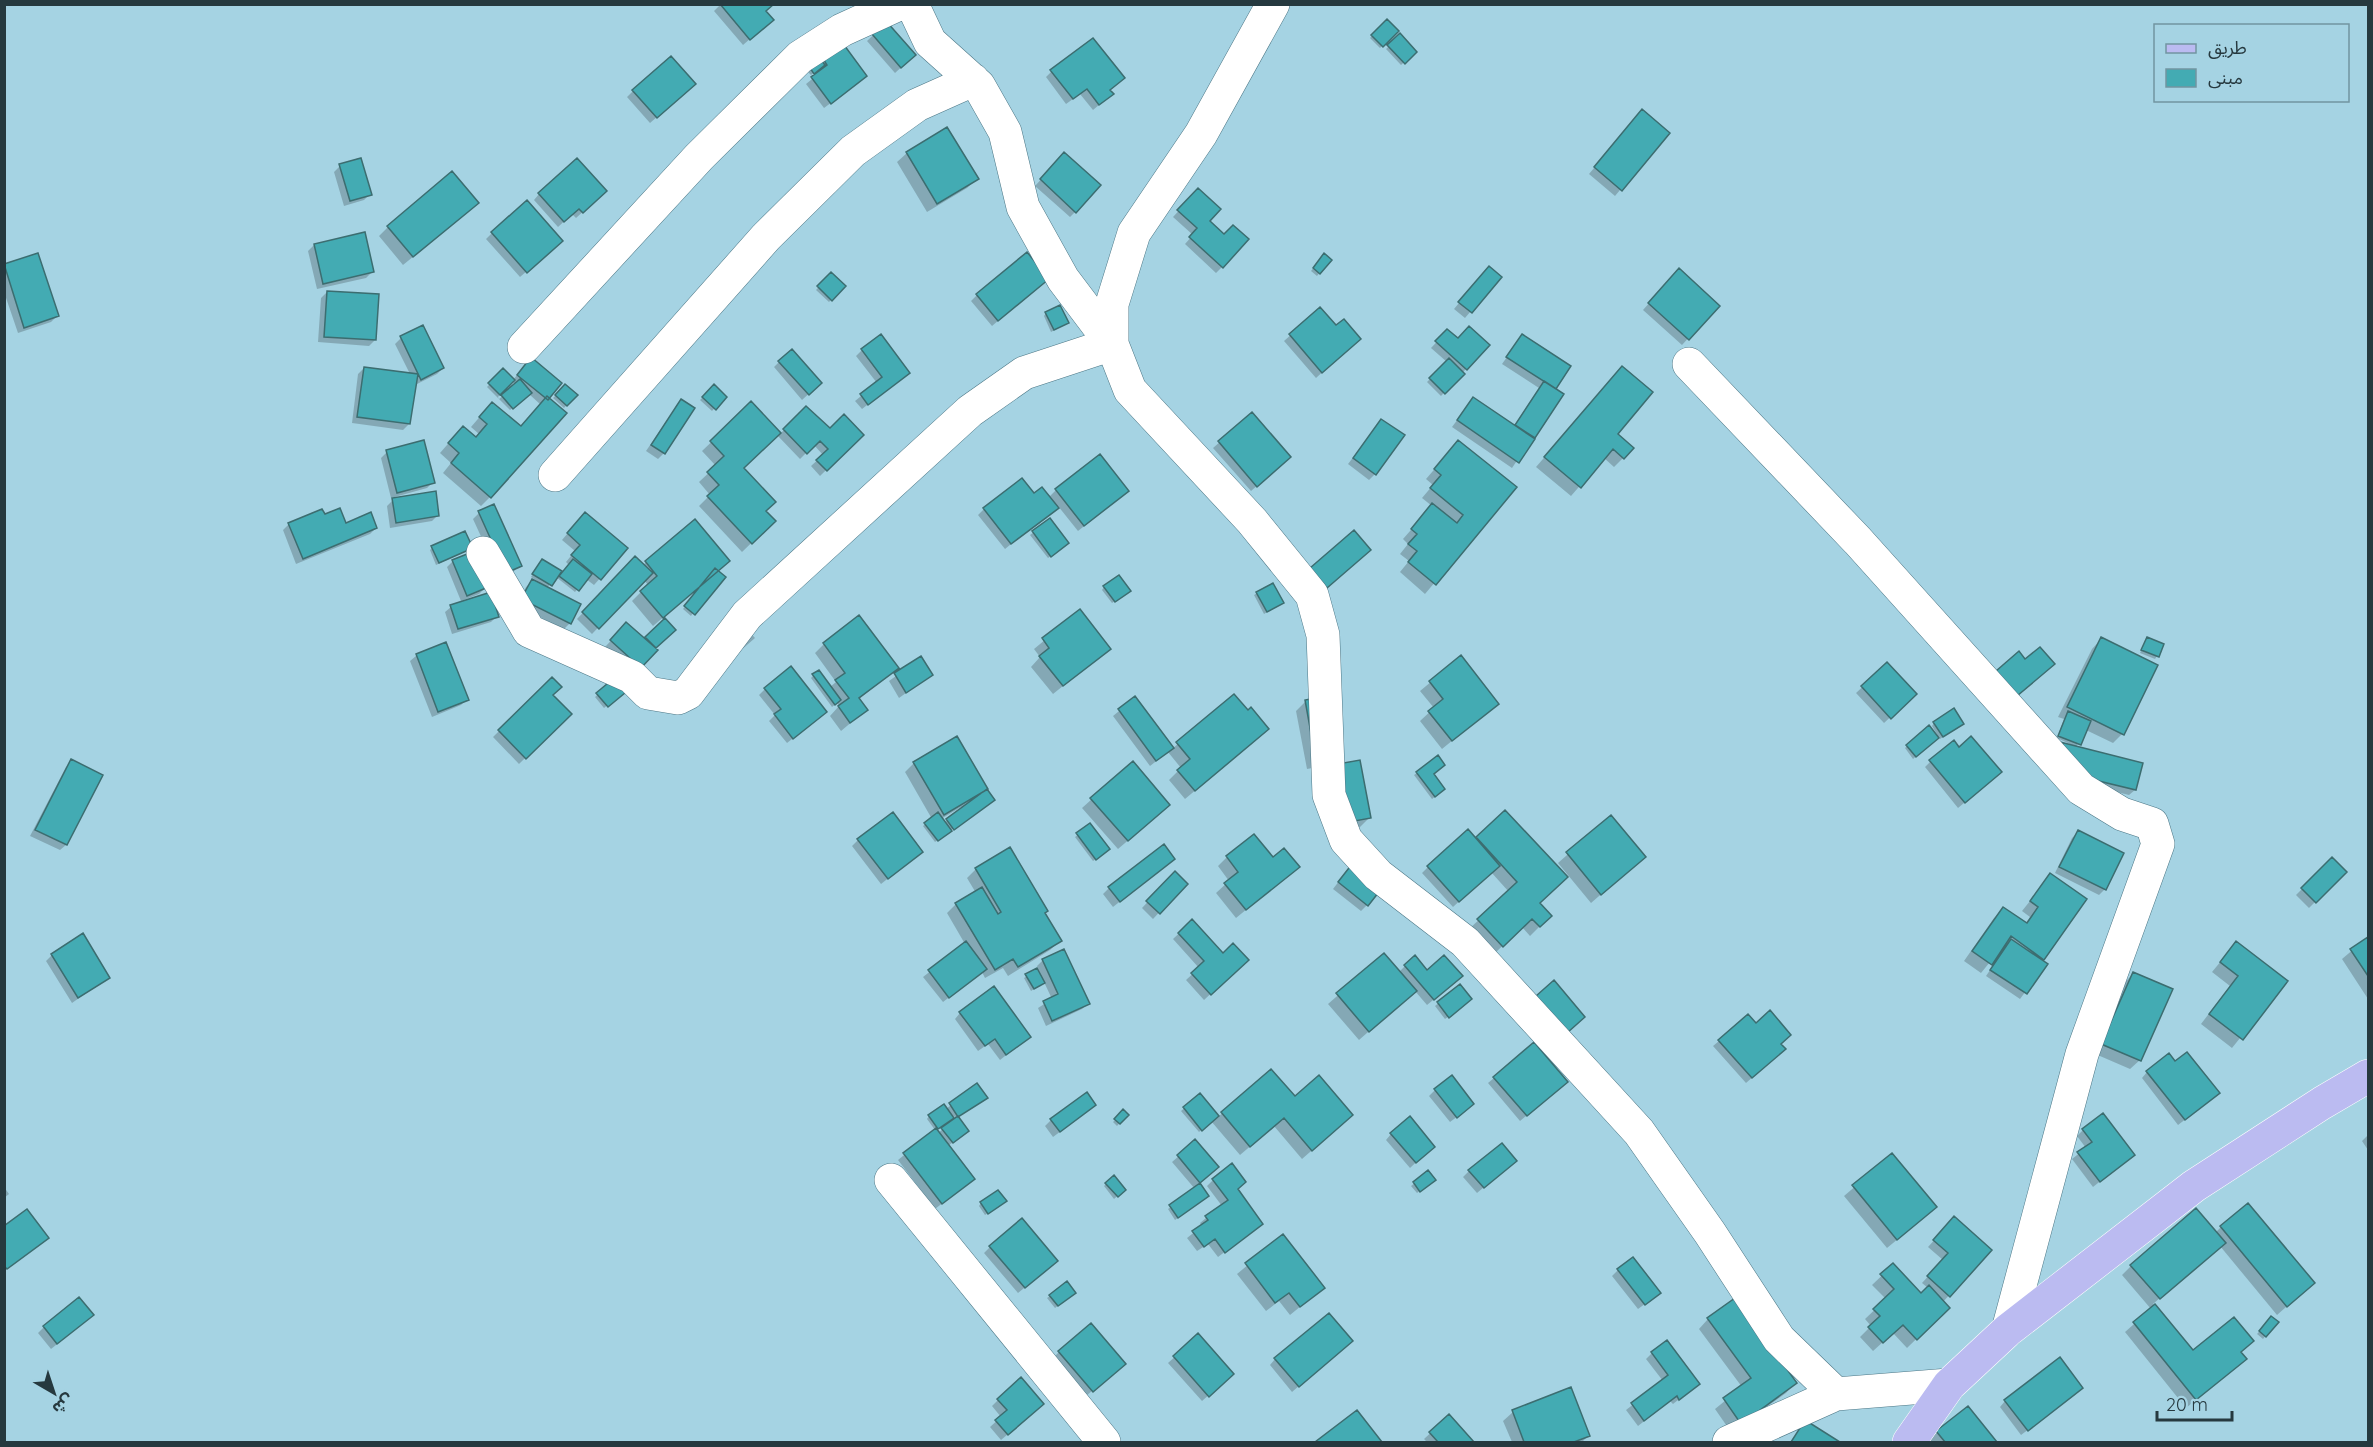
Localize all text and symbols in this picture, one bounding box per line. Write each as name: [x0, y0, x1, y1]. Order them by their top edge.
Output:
legend: [2154, 24, 2349, 102]
text: طريق: [2208, 36, 2247, 59]
text: مبنى: [2208, 66, 2243, 89]
north arrow: [24, 1363, 84, 1423]
scale bar: [2157, 1384, 2232, 1422]
text: ش: [49, 1390, 78, 1419]
text: 20 m: [2166, 1393, 2208, 1416]

